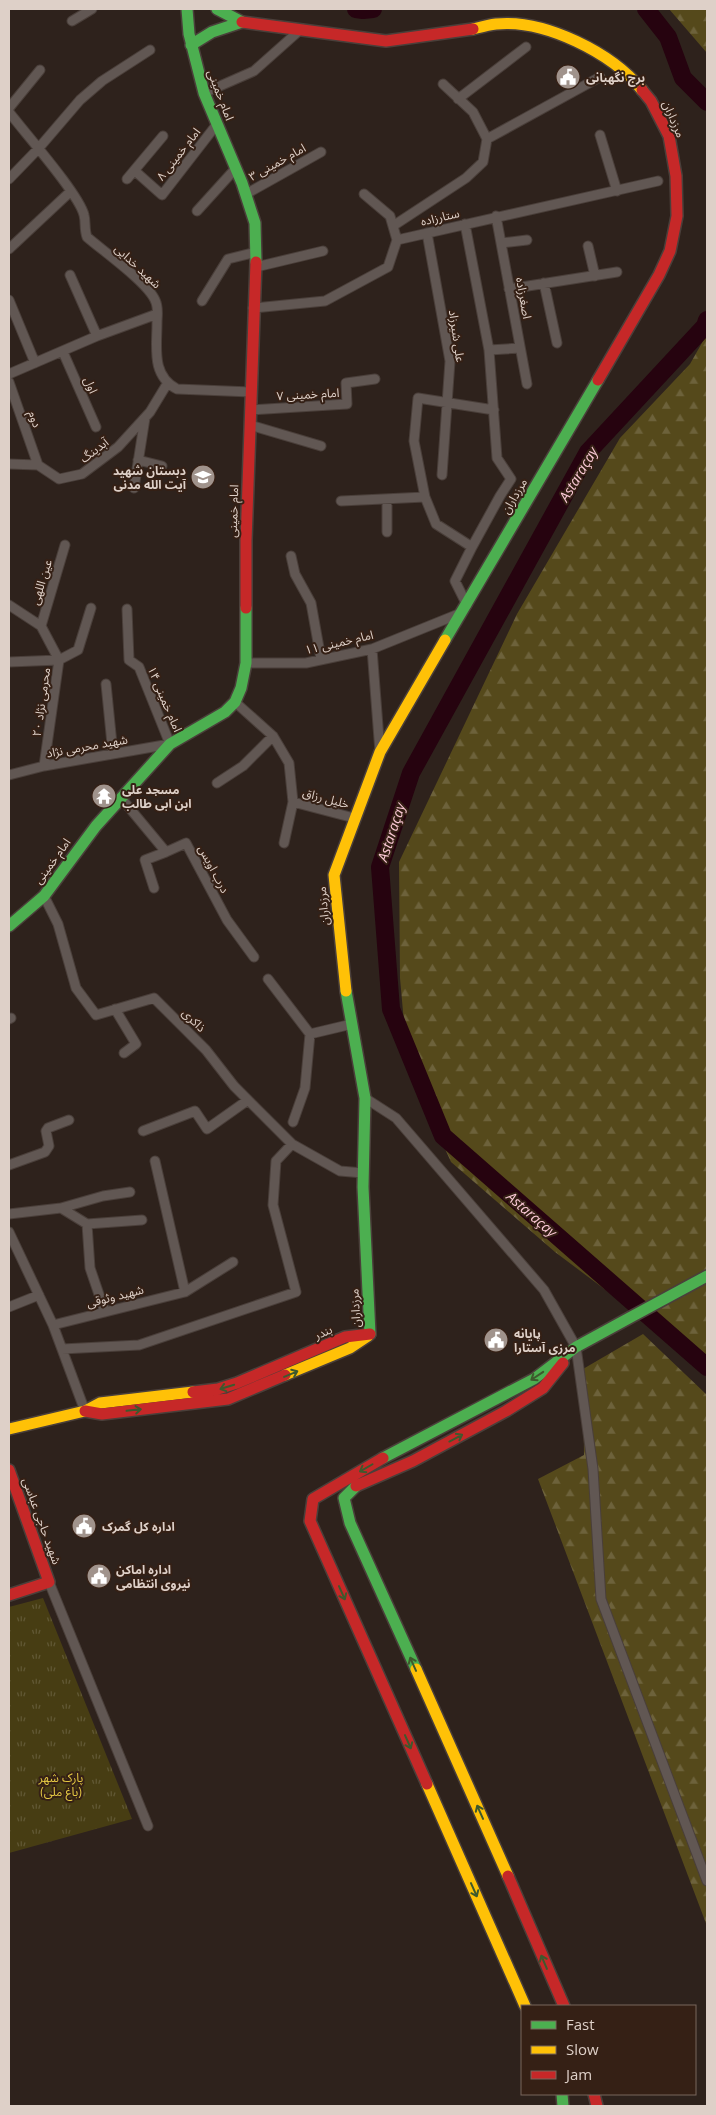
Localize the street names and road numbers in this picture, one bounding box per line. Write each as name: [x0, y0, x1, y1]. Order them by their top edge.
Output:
street label: امام خمینی: [203, 67, 238, 123]
street label: مرزداران: [659, 98, 689, 140]
street label: امام خمینی ۸: [152, 124, 205, 185]
street label: امام خمینی ۳: [245, 139, 309, 186]
street label: ستارزاده: [419, 204, 461, 230]
street label: شهید خدایی: [111, 240, 165, 292]
street label: اصغرزاده: [512, 276, 536, 320]
street label: علی شیرزاد: [445, 309, 469, 363]
street label: اول: [80, 374, 102, 396]
street label: امام خمینی ۷: [276, 384, 340, 405]
street label: دوم: [23, 408, 46, 430]
street label: آبدینگ: [76, 433, 112, 466]
street label: مرزداران: [497, 475, 531, 517]
street label: امام خمینی: [224, 484, 243, 538]
street label: عین اللهی: [26, 557, 56, 607]
street label: امام خمینی ۱۱: [303, 626, 375, 659]
street label: امام خمینی ۱۴: [143, 664, 187, 735]
street label: محرمی نژاد ۲۰: [28, 666, 54, 738]
street label: شهید محرمی نژاد: [45, 730, 129, 762]
street label: خلیل رزاق: [301, 784, 351, 812]
street label: امام خمینی: [30, 834, 75, 888]
street label: درب اویس: [194, 842, 234, 896]
street label: مرزداران: [313, 886, 333, 926]
street label: ذاکری: [178, 1004, 210, 1036]
street label: شهید وثوقی: [85, 1281, 145, 1311]
street label: مرزداران: [345, 1288, 365, 1328]
street label: بندر: [310, 1321, 335, 1344]
street label: شهید حاجی عباسی: [18, 1475, 66, 1567]

